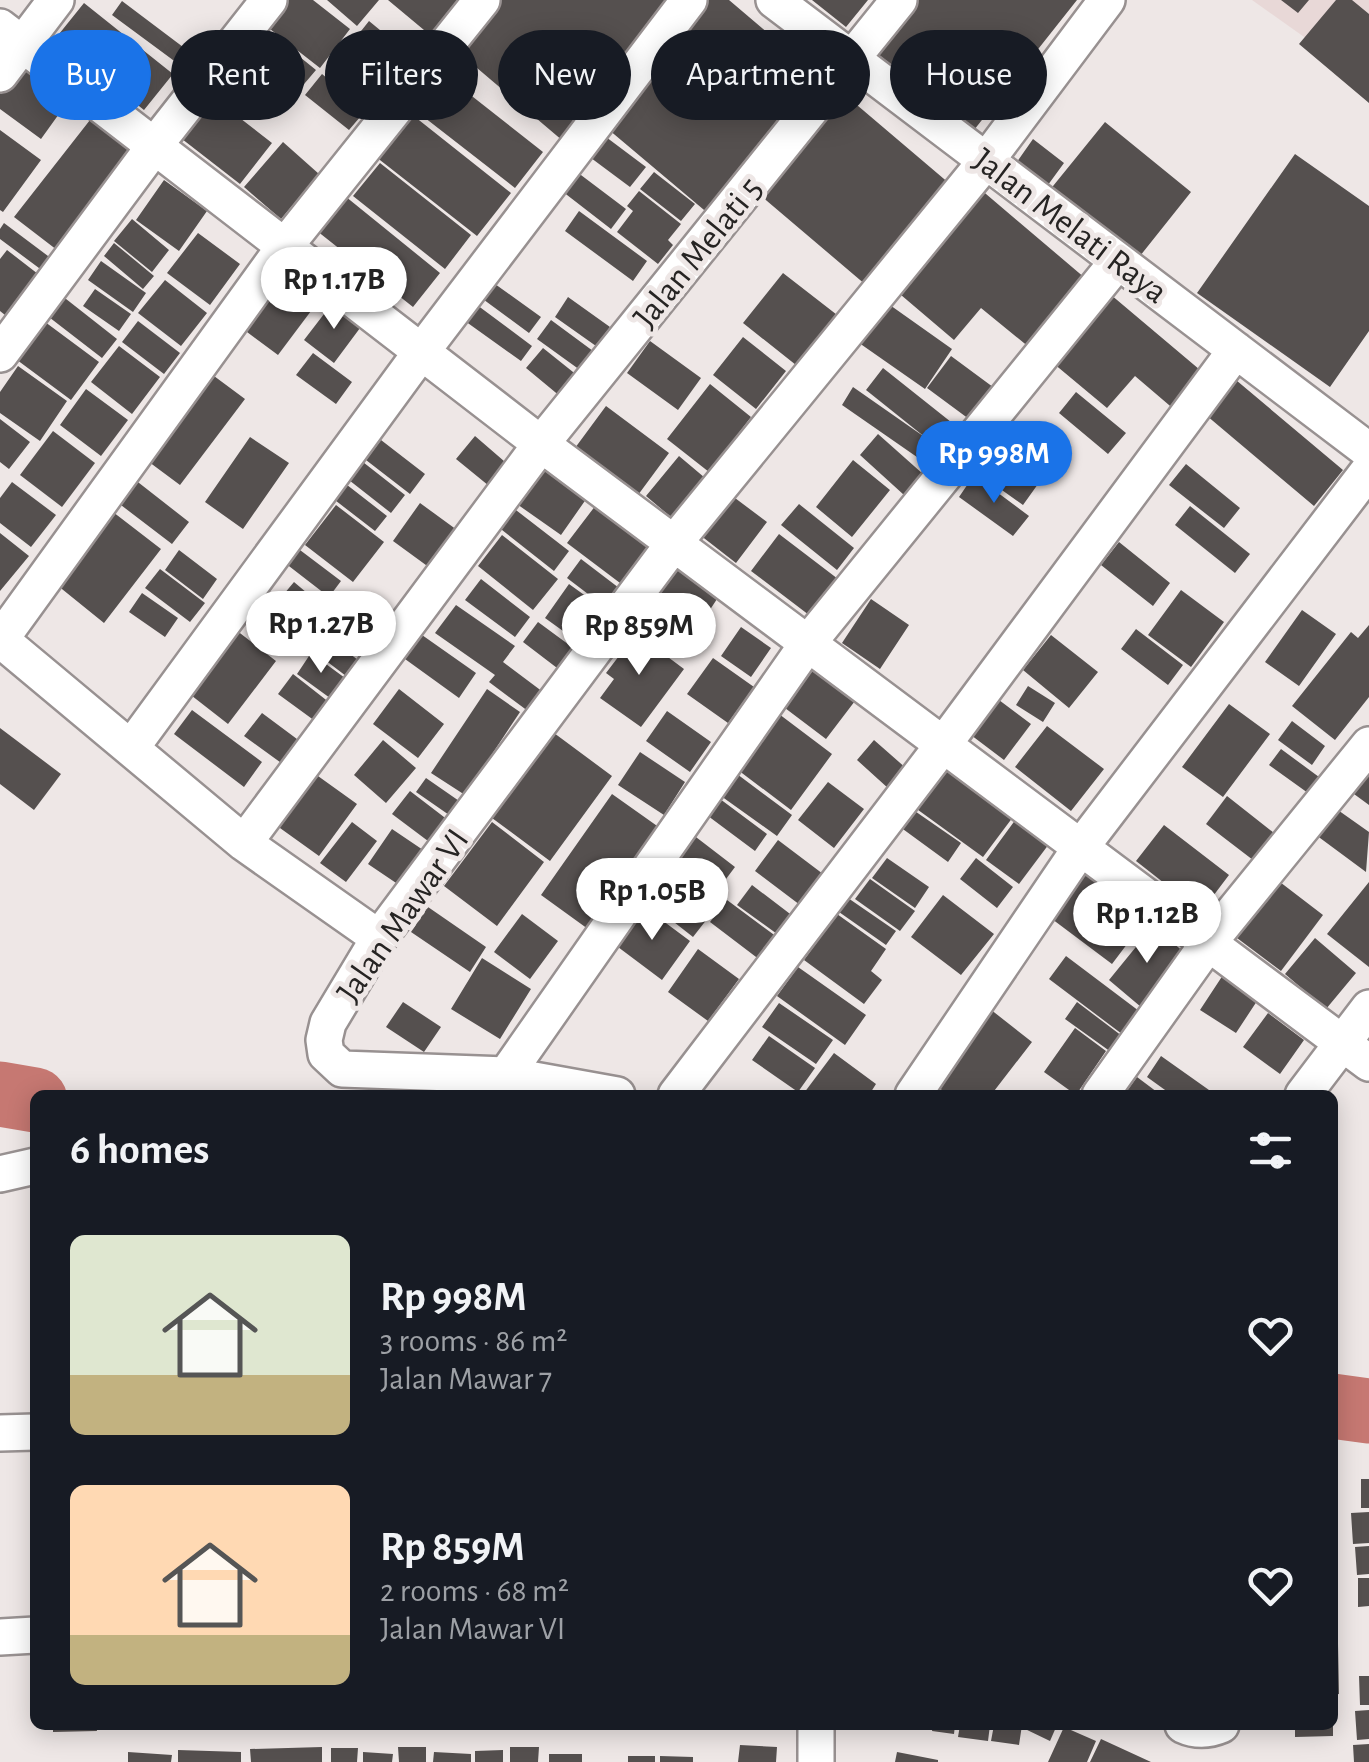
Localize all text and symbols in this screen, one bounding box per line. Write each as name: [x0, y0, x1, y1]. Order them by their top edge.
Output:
chip: Buy: [30, 30, 151, 120]
chip: Rent: [171, 30, 305, 120]
chip: Filters: [325, 30, 478, 120]
chip: New: [498, 30, 631, 120]
chip: Apartment: [651, 30, 870, 120]
chip: House: [890, 30, 1047, 120]
street label: Jalan Melati Raya: [967, 142, 1174, 310]
street label: Jalan Melati 5: [627, 171, 769, 335]
pin: Rp 1.17B: [231, 247, 437, 332]
text: Rp 1.17B: [283, 263, 385, 295]
pin: Rp 998M: [902, 421, 1086, 506]
text: Rp 998M: [938, 437, 1050, 469]
pin: Rp 1.27B: [218, 591, 424, 676]
pin: Rp 859M: [547, 593, 731, 678]
text: Rp 1.27B: [268, 607, 374, 639]
text: Rp 859M: [584, 609, 694, 641]
street label: Jalan Mawar VI: [331, 823, 476, 1009]
pin: Rp 1.05B: [549, 858, 755, 943]
text: Rp 1.05B: [598, 874, 706, 906]
pin: Rp 1.12B: [1044, 881, 1250, 966]
text: Rp 1.12B: [1095, 897, 1199, 929]
icon: filters: [1243, 1123, 1298, 1178]
text: 6 homes: [70, 1129, 209, 1171]
icon: home: [150, 1275, 270, 1395]
text: Rp 998M: [380, 1276, 527, 1318]
icon: heart: [1243, 1308, 1298, 1363]
text: 3 rooms · 86 m²: [380, 1325, 567, 1357]
text: Jalan Mawar 7: [380, 1363, 552, 1395]
icon: home: [150, 1525, 270, 1645]
text: Rp 859M: [380, 1526, 525, 1568]
icon: heart: [1243, 1558, 1298, 1613]
text: 2 rooms · 68 m²: [380, 1575, 569, 1607]
text: Jalan Mawar VI: [380, 1613, 565, 1645]

